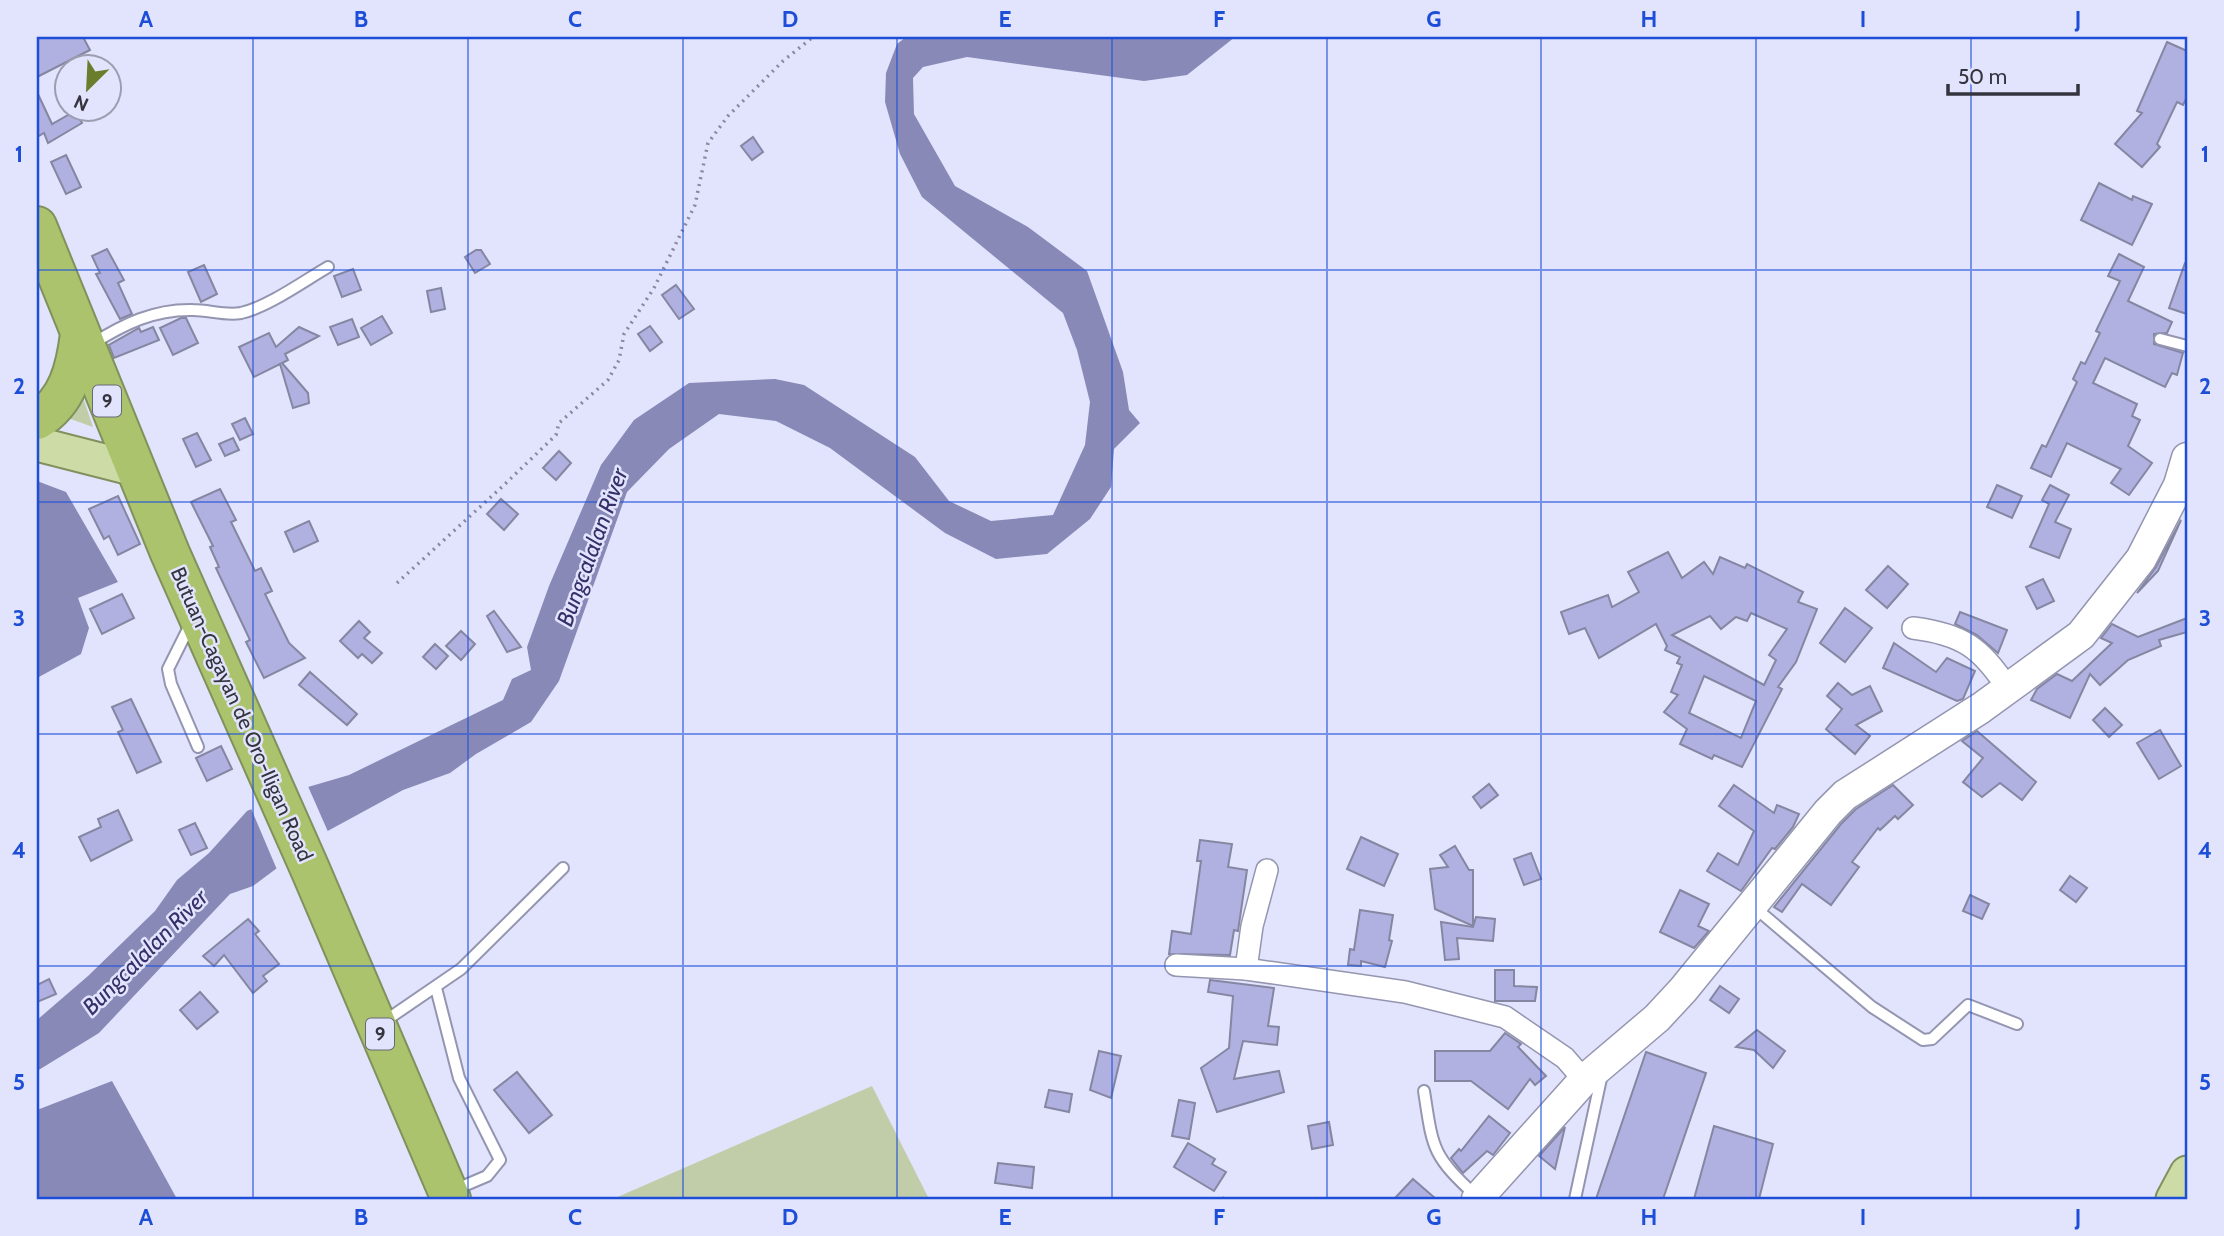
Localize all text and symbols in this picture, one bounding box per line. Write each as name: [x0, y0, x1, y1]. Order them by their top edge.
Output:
text: A: [139, 5, 154, 33]
text: B: [354, 5, 368, 33]
text: C: [568, 5, 582, 33]
text: D: [782, 5, 798, 33]
text: E: [998, 5, 1012, 33]
text: F: [1213, 5, 1225, 33]
text: G: [1426, 5, 1442, 33]
text: H: [1641, 5, 1657, 33]
text: I: [1860, 5, 1866, 33]
text: J: [2074, 5, 2081, 33]
north arrow: [52, 52, 122, 122]
scale bar: [1948, 52, 2077, 96]
text: 50 m: [1958, 64, 2007, 89]
text: N: [70, 90, 92, 116]
text: 1: [15, 140, 23, 168]
text: 1: [2201, 140, 2209, 168]
text: 2: [13, 372, 25, 400]
text: 2: [2199, 372, 2211, 400]
road number: 9: [93, 386, 121, 416]
water label: Bungcalalan River: [550, 463, 634, 630]
street label: Butuan-Cagayan de Oro-Iligan Road: [166, 563, 318, 865]
text: 3: [13, 604, 25, 632]
text: 3: [2199, 604, 2211, 632]
text: 4: [12, 836, 26, 864]
text: 4: [2198, 836, 2212, 864]
water label: Bungcalalan River: [76, 883, 214, 1021]
road number: 9: [366, 1018, 394, 1050]
text: 5: [13, 1068, 25, 1096]
text: 5: [2199, 1068, 2211, 1096]
text: A: [139, 1203, 154, 1231]
text: B: [354, 1203, 368, 1231]
text: C: [568, 1203, 582, 1231]
text: D: [782, 1203, 798, 1231]
text: E: [998, 1203, 1012, 1231]
text: F: [1213, 1203, 1225, 1231]
text: G: [1426, 1203, 1442, 1231]
text: H: [1641, 1203, 1657, 1231]
text: I: [1860, 1203, 1866, 1231]
text: J: [2074, 1203, 2081, 1231]

